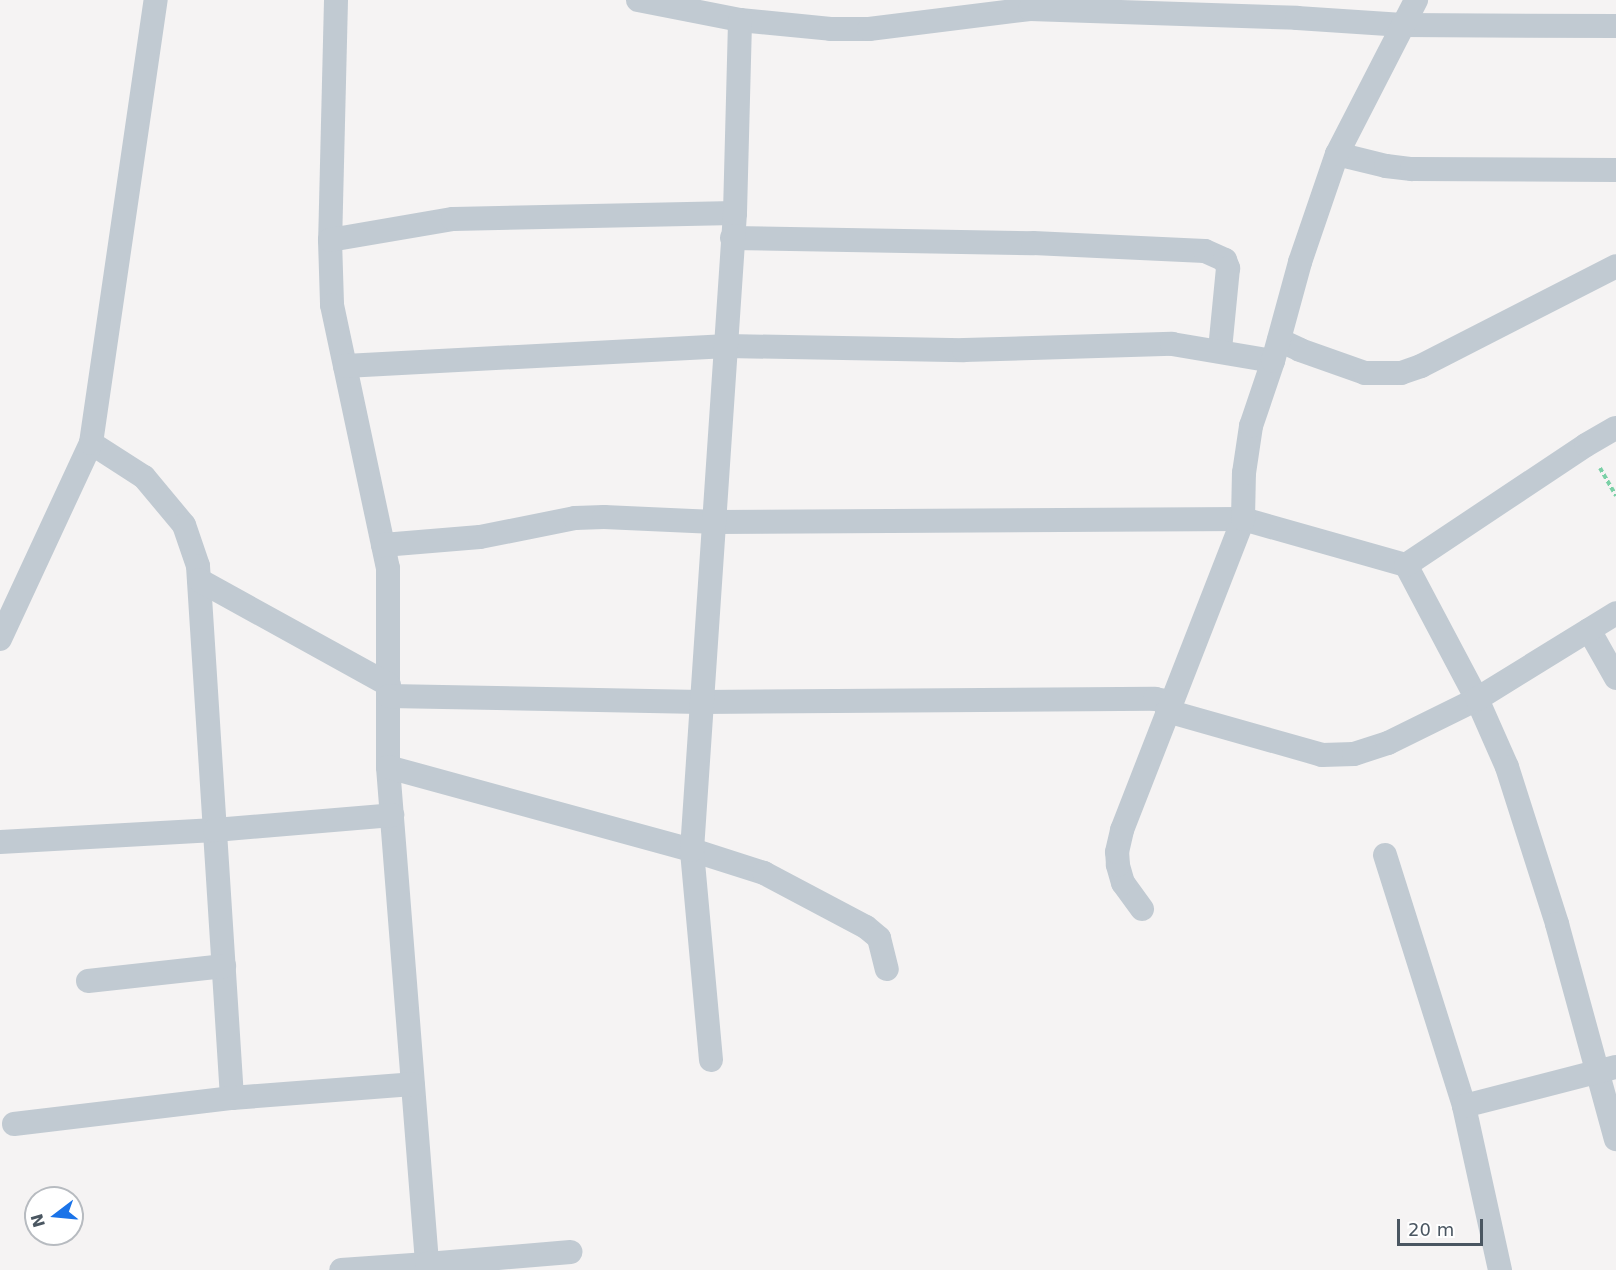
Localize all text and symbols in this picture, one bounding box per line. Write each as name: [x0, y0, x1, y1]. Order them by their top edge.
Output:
north arrow: [24, 1186, 84, 1246]
scale bar: [1400, 1207, 1486, 1245]
text: N: [27, 1212, 49, 1230]
text: 20 m: [1408, 1219, 1454, 1240]

